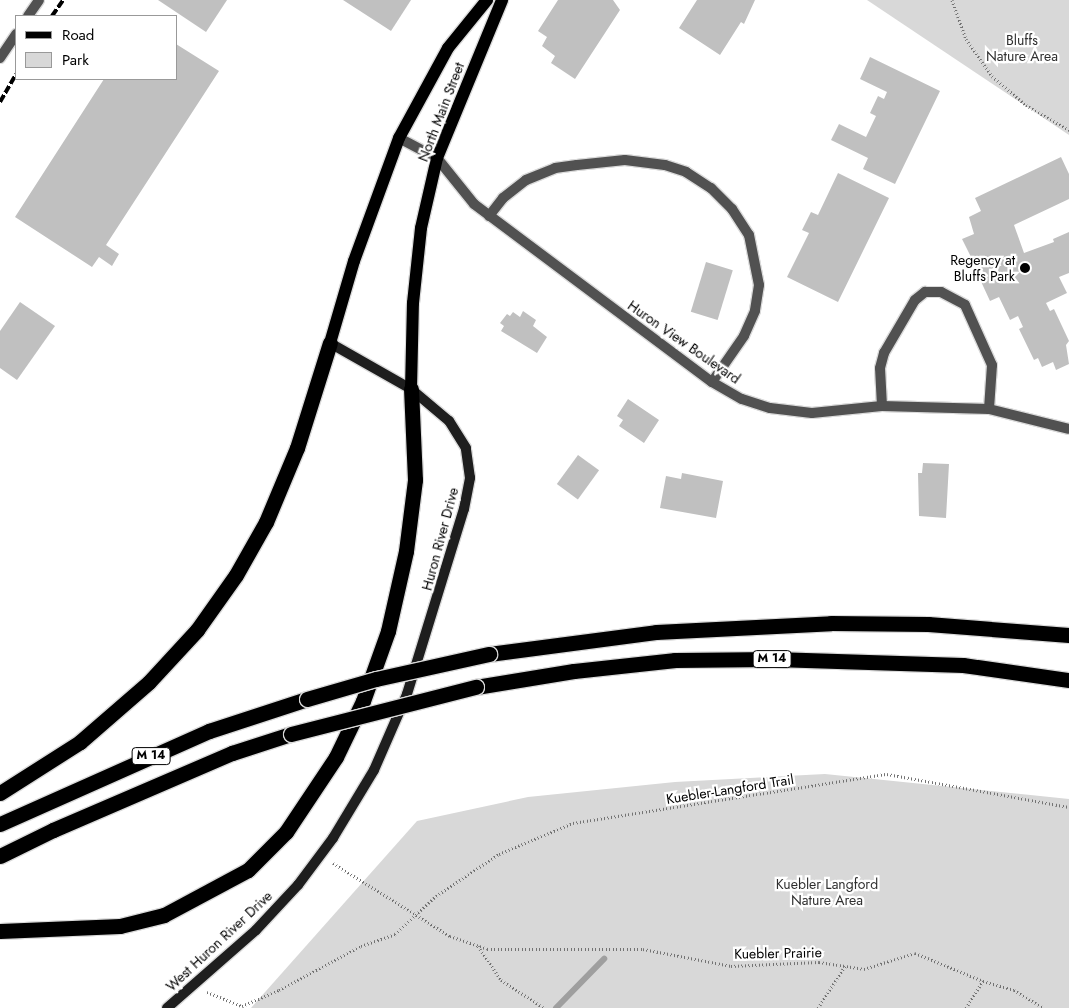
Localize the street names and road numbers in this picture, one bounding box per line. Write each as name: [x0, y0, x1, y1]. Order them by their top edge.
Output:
street label: North Main Street: [414, 60, 468, 164]
street label: Huron View Boulevard: [625, 297, 743, 387]
street label: Huron River Drive: [418, 486, 462, 592]
road number: M 14: [752, 650, 792, 669]
road number: M 14: [131, 746, 171, 766]
street label: Kuebler-Langford Trail: [665, 771, 795, 807]
street label: West Huron River Drive: [162, 887, 276, 995]
street label: Kuebler Prairie: [734, 944, 822, 962]

